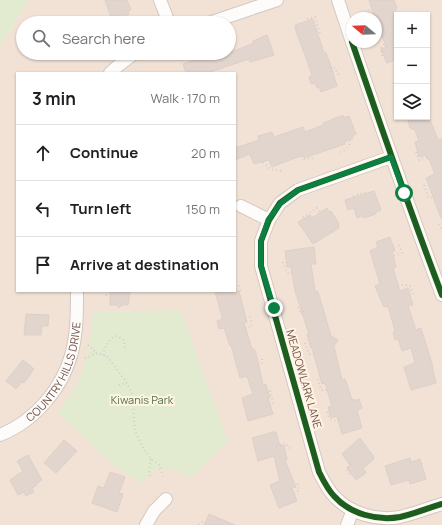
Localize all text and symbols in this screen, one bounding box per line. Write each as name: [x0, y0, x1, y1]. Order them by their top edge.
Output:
north arrow: [346, 12, 382, 48]
map controls: [394, 12, 430, 120]
button: +: [394, 12, 430, 48]
search box: [16, 16, 236, 60]
icon: search: [30, 27, 52, 49]
text: Search here: [62, 28, 145, 49]
button: −: [394, 48, 430, 84]
button: layers: [394, 84, 430, 120]
text: 3 min: [32, 87, 76, 110]
text: Walk · 170 m: [150, 89, 220, 107]
icon: ahead: [32, 142, 54, 164]
text: Continue: [70, 142, 138, 163]
text: 20 m: [191, 144, 220, 162]
route start: [395, 184, 413, 202]
icon: left: [32, 198, 54, 220]
text: Turn left: [70, 198, 132, 219]
text: 150 m: [186, 200, 220, 218]
icon: arrive: [32, 254, 54, 276]
text: Arrive at destination: [70, 254, 219, 275]
route end: [265, 299, 283, 317]
street label: COUNTRY HILLS DRIVE: [22, 321, 83, 425]
street label: MEADOWLARK LANE: [283, 328, 326, 430]
park label: Kiwanis Park: [111, 392, 174, 407]

